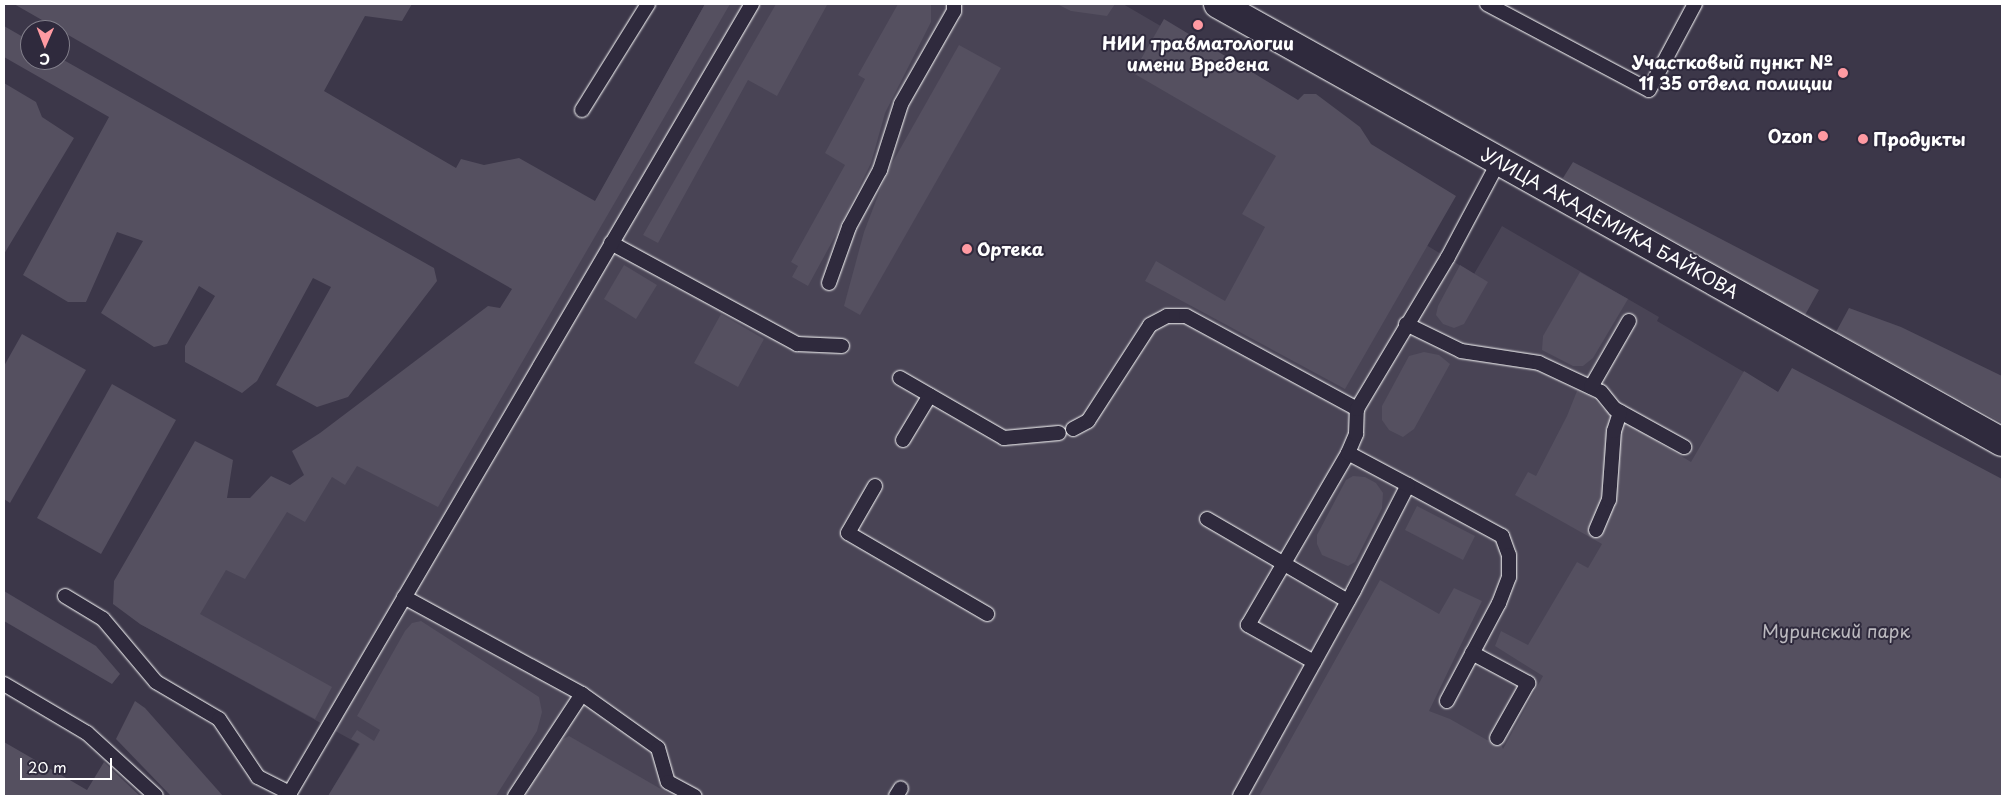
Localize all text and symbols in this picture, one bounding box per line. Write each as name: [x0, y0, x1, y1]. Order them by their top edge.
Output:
marker: НИИ травматологии имени Вредена: [1192, 19, 1204, 31]
north arrow: [20, 20, 70, 70]
place label: НИИ травматологии имени Вредена: [1102, 33, 1294, 76]
text: С: [39, 49, 50, 70]
place label: Участковый пункт № 11 35 отдела полиции: [1632, 52, 1833, 94]
marker: Участковый пункт № 11 35 отдела полиции: [1837, 67, 1849, 79]
place label: Ozon: [1768, 125, 1813, 147]
place label: Продукты: [1873, 128, 1966, 150]
marker: Ozon: [1817, 130, 1829, 142]
marker: Продукты: [1857, 133, 1869, 145]
street label: УЛИЦА АКАДЕМИКА БАЙКОВА: [1477, 143, 1743, 303]
place label: Ортека: [977, 238, 1044, 260]
marker: Ортека: [961, 243, 973, 255]
park label: Муринский парк: [1761, 620, 1911, 642]
scale bar: [22, 748, 115, 780]
text: 20 m: [28, 755, 67, 778]

